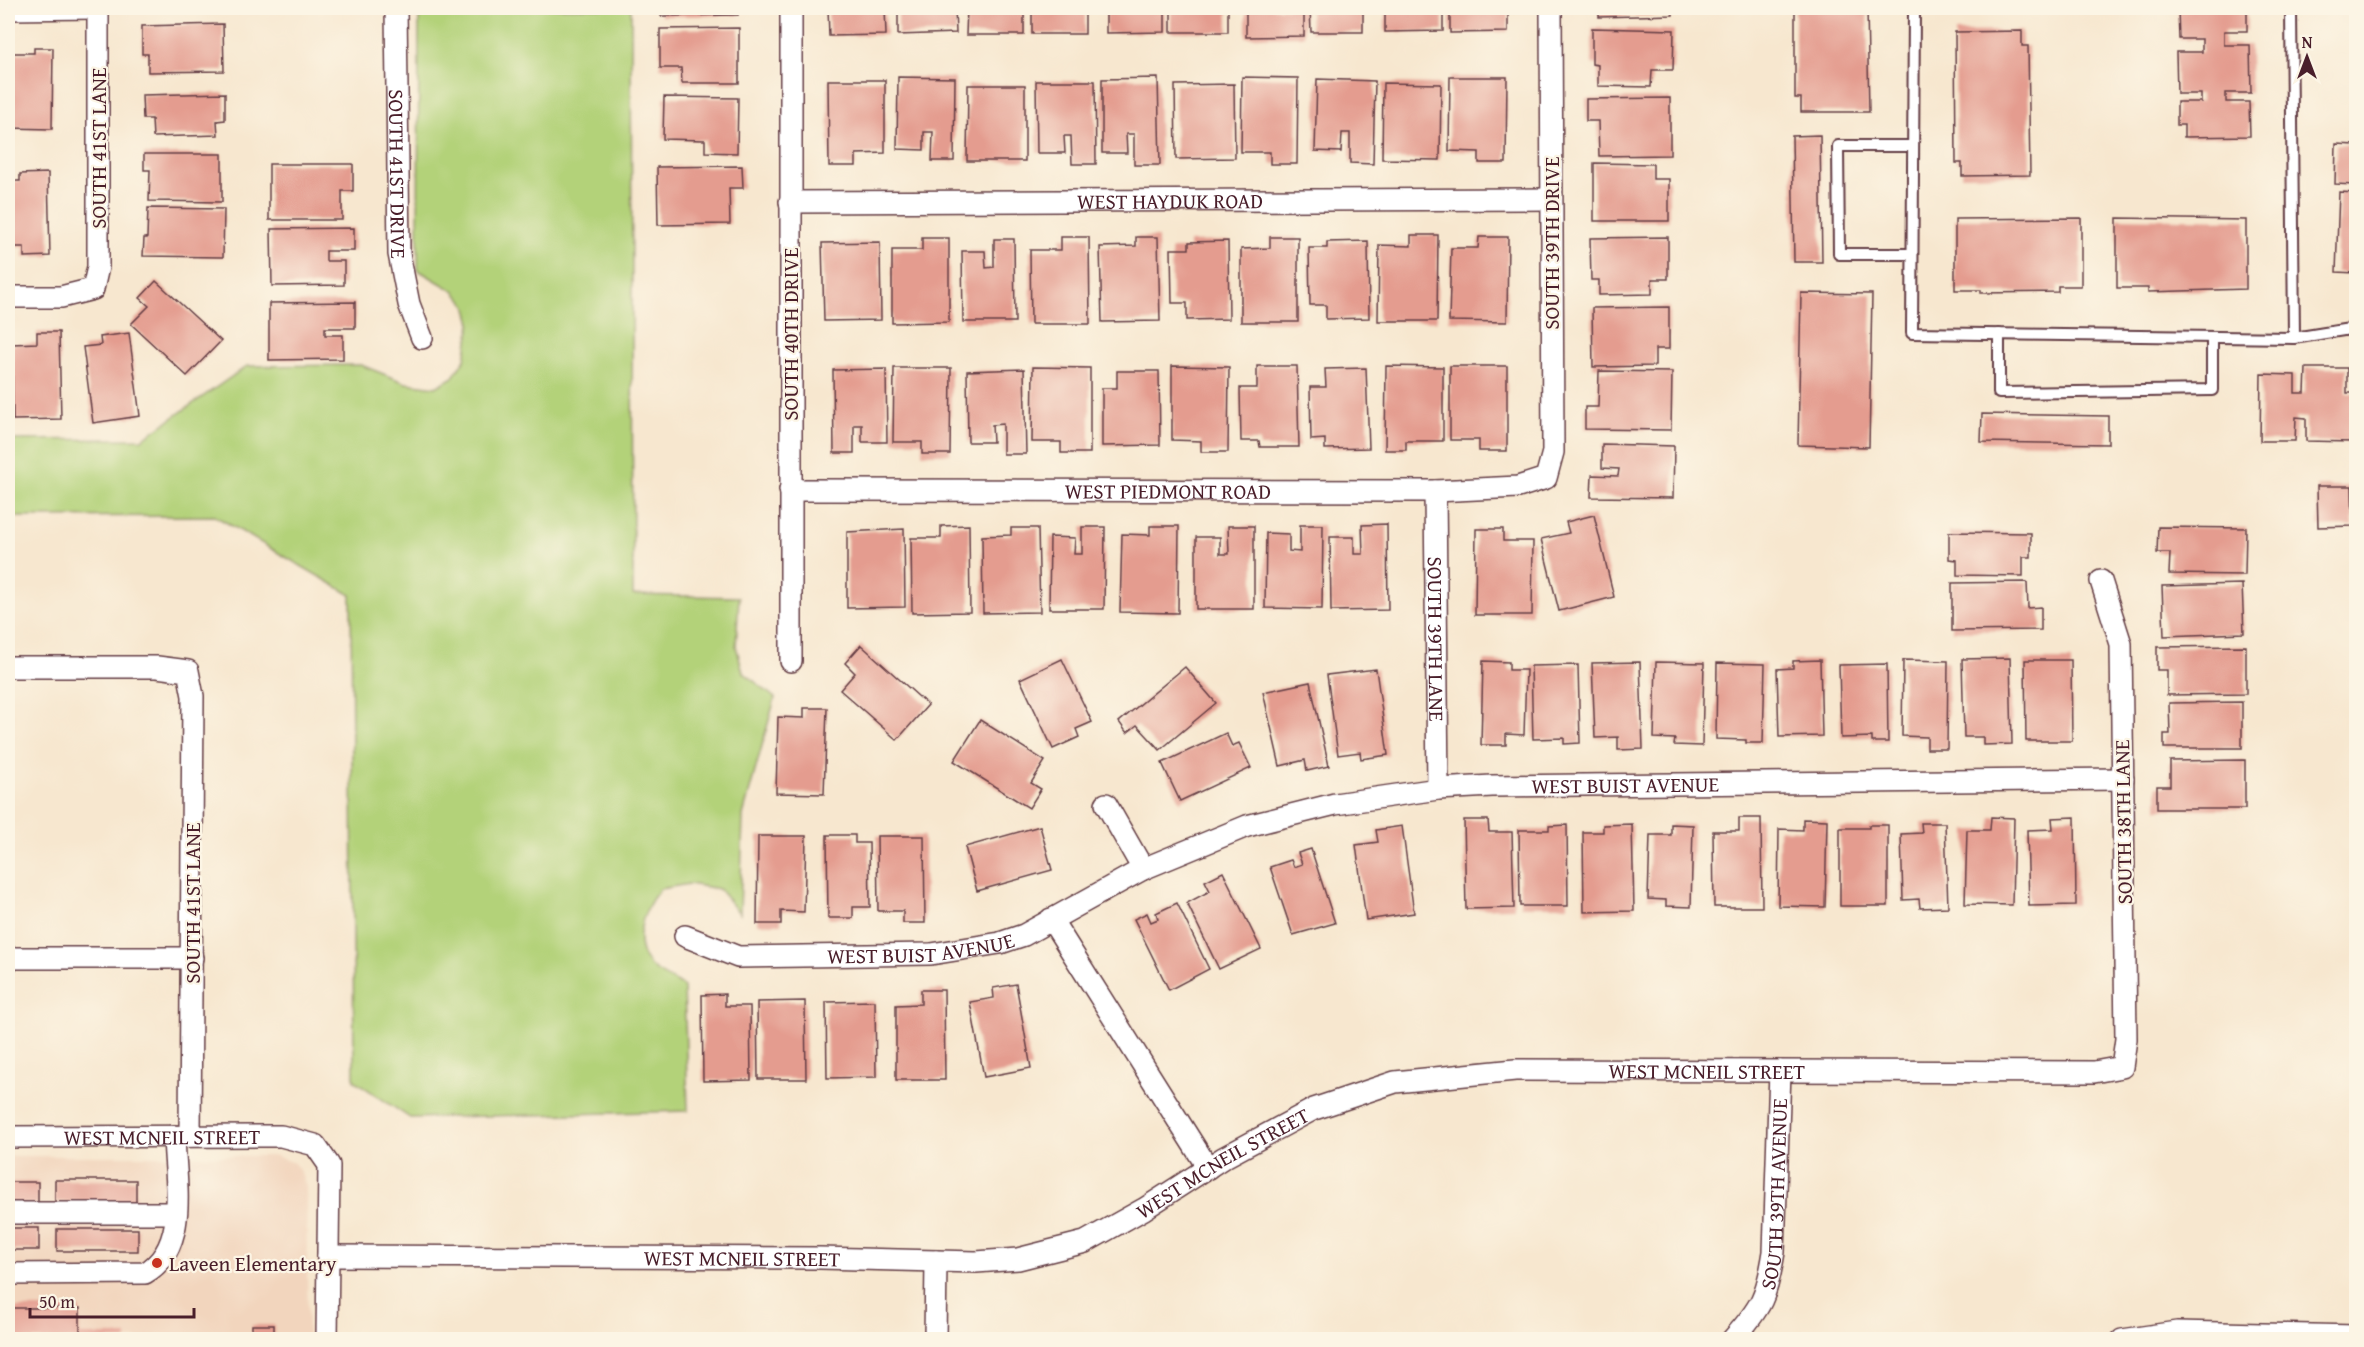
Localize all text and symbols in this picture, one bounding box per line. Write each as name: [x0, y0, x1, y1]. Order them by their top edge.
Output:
north arrow: [2277, 27, 2337, 87]
text: N: [2302, 30, 2313, 54]
street label: SOUTH 41ST LANE: [83, 67, 114, 229]
street label: SOUTH 41ST DRIVE: [381, 89, 415, 259]
street label: SOUTH 39TH DRIVE: [1536, 156, 1567, 330]
street label: WEST HAYDUK ROAD: [1077, 185, 1263, 216]
street label: SOUTH 40TH DRIVE: [775, 247, 806, 421]
street label: WEST PIEDMONT ROAD: [1065, 475, 1271, 506]
street label: SOUTH 39TH LANE: [1420, 556, 1453, 722]
street label: SOUTH 38TH LANE: [2106, 739, 2140, 905]
street label: WEST BUIST AVENUE: [1531, 768, 1720, 801]
street label: SOUTH 41ST LANE: [177, 822, 208, 984]
street label: WEST BUIST AVENUE: [827, 924, 1019, 971]
street label: WEST MCNEIL STREET: [1608, 1055, 1805, 1087]
street label: SOUTH 39TH AVENUE: [1751, 1097, 1795, 1293]
street label: WEST MCNEIL STREET: [1130, 1099, 1315, 1226]
street label: WEST MCNEIL STREET: [64, 1121, 261, 1152]
street label: WEST MCNEIL STREET: [644, 1242, 841, 1274]
place label: Laveen Elementary: [169, 1248, 337, 1279]
marker: Laveen Elementary: [150, 1256, 164, 1270]
scale bar: [30, 1281, 194, 1319]
text: 50 m: [39, 1288, 75, 1315]

